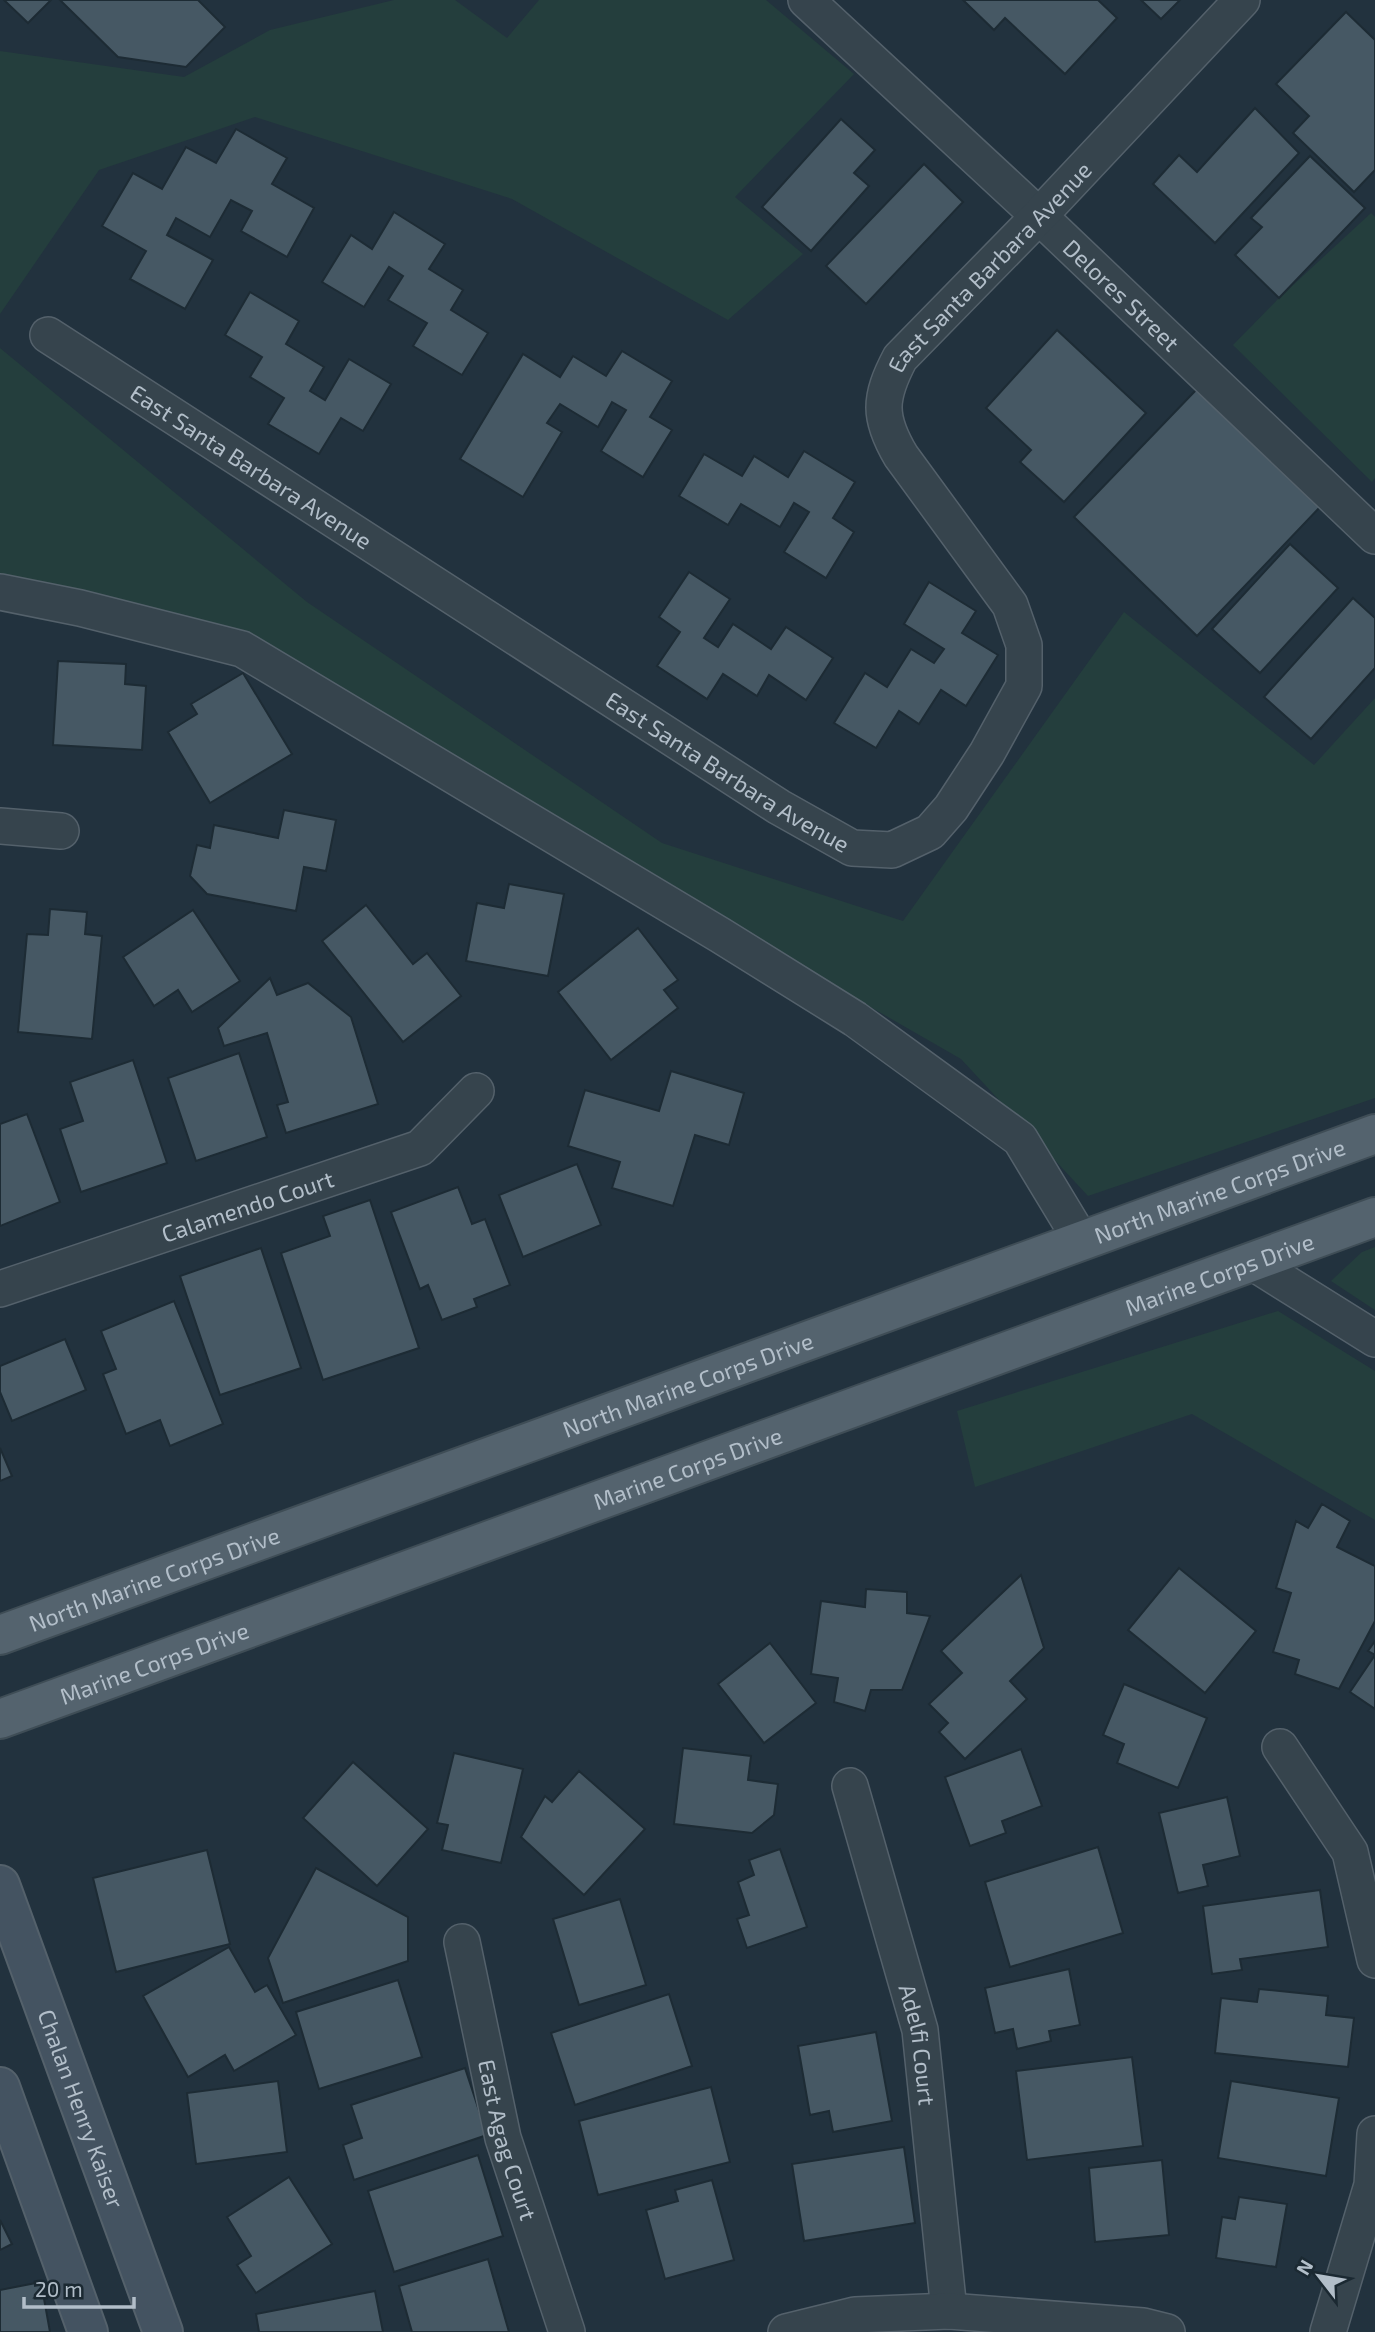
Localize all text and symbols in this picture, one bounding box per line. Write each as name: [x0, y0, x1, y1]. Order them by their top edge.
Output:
street label: East Santa Barbara Avenue: [881, 156, 1097, 377]
street label: Delores Street: [1058, 233, 1186, 357]
street label: East Santa Barbara Avenue: [125, 378, 377, 555]
street label: East Santa Barbara Avenue: [601, 685, 855, 858]
street label: North Marine Corps Drive: [1090, 1132, 1349, 1249]
street label: Calamendo Court: [158, 1164, 337, 1248]
street label: Marine Corps Drive: [1121, 1227, 1318, 1321]
street label: North Marine Corps Drive: [559, 1326, 817, 1443]
street label: Marine Corps Drive: [589, 1421, 786, 1515]
street label: North Marine Corps Drive: [25, 1520, 283, 1637]
street label: Marine Corps Drive: [56, 1615, 252, 1710]
street label: Adelfi Court: [893, 1981, 942, 2107]
street label: Chalan Henry Kaiser: [32, 2005, 131, 2212]
street label: East Agag Court: [473, 2057, 543, 2224]
north arrow: [1284, 2241, 1354, 2311]
text: N: [1291, 2255, 1317, 2279]
scale bar: [24, 2266, 135, 2310]
text: 20 m: [35, 2276, 83, 2301]

